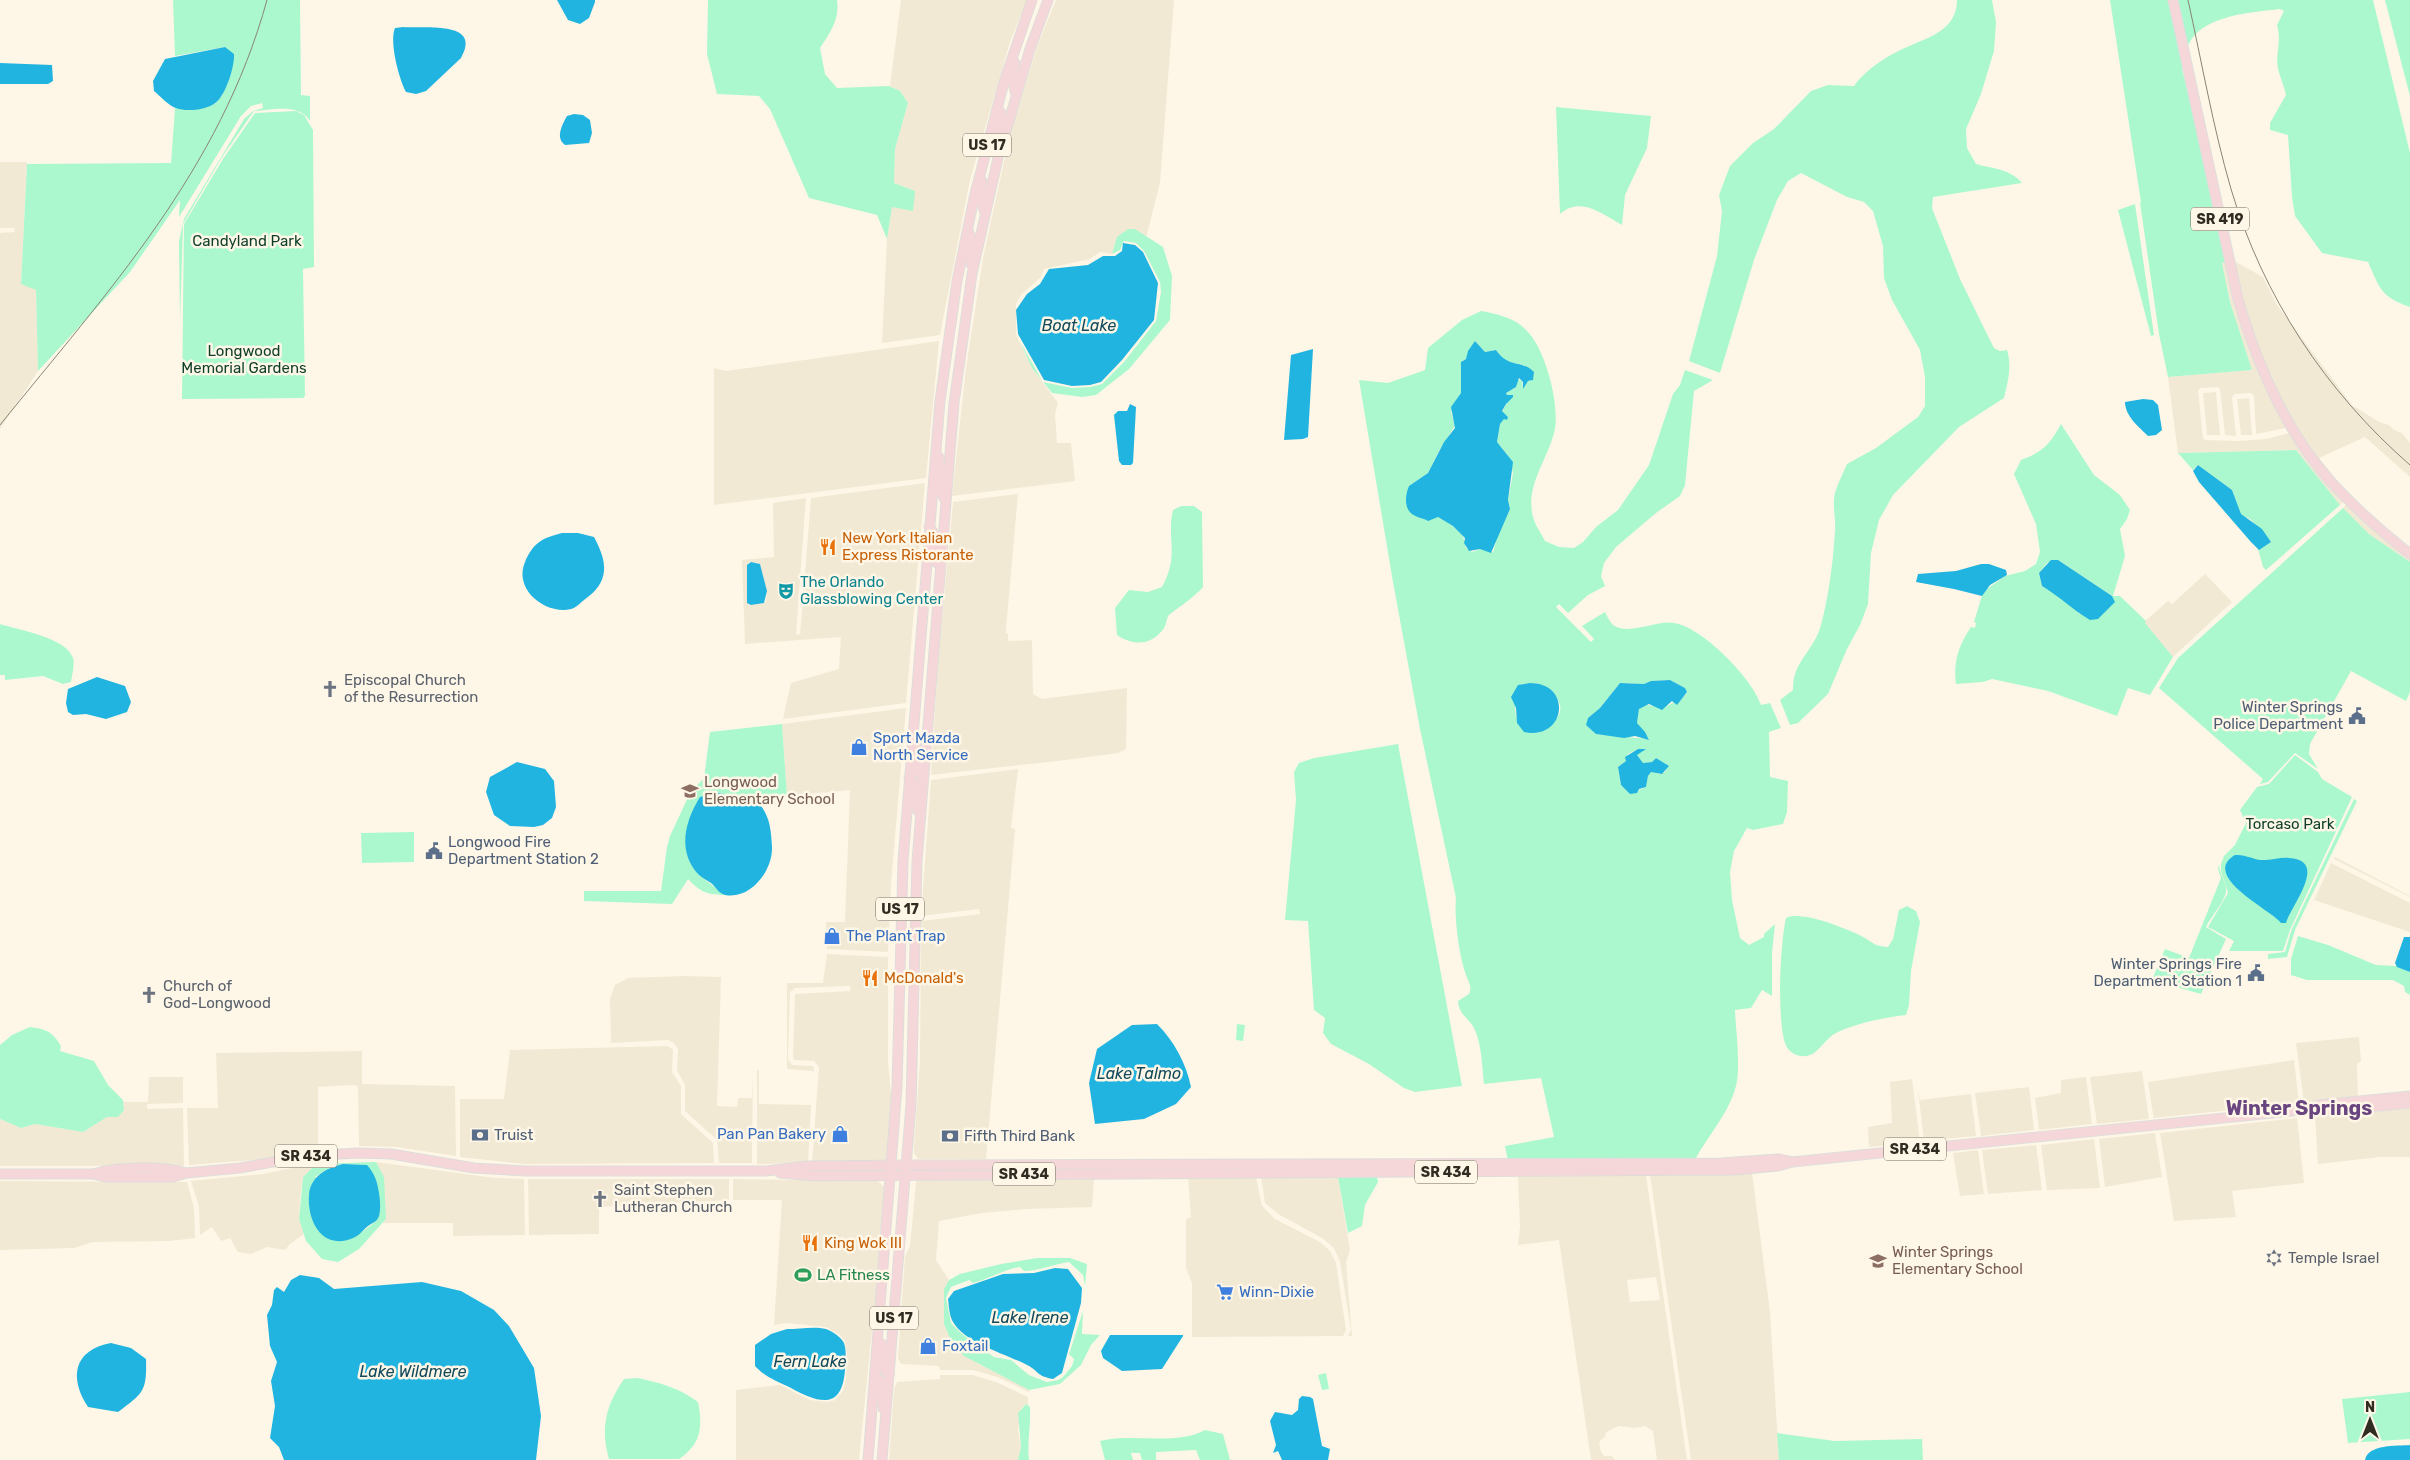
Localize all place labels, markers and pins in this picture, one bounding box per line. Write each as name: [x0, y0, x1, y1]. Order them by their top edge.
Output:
place label: New York Italian Express Ristorante: [842, 529, 974, 564]
restaurant icon: New York Italian Express Ristorante: [818, 537, 838, 557]
place label: The Orlando Glassblowing Center: [800, 573, 943, 608]
theatre icon: The Orlando Glassblowing Center: [776, 581, 796, 601]
place label: Episcopal Church of the Resurrection: [344, 671, 478, 706]
church icon: Episcopal Church of the Resurrection: [320, 679, 340, 699]
place label: Winter Springs Police Department: [2213, 698, 2343, 733]
public building icon: Winter Springs Police Department: [2347, 706, 2367, 726]
place label: Sport Mazda North Service: [873, 729, 968, 764]
shop icon: Sport Mazda North Service: [849, 737, 869, 757]
place label: Longwood Elementary School: [704, 773, 835, 808]
school or university icon: Longwood Elementary School: [680, 781, 700, 801]
place label: Longwood Fire Department Station 2: [448, 833, 599, 868]
public building icon: Longwood Fire Department Station 2: [424, 841, 444, 861]
shop icon: The Plant Trap: [822, 926, 842, 946]
place label: The Plant Trap: [846, 927, 946, 945]
place label: Winter Springs Fire Department Station 1: [2094, 955, 2242, 990]
public building icon: Winter Springs Fire Department Station 1: [2246, 963, 2266, 983]
restaurant icon: McDonald's: [860, 968, 880, 988]
place label: McDonald's: [884, 969, 964, 987]
place label: Church of God-Longwood: [163, 977, 271, 1012]
church icon: Church of God-Longwood: [139, 985, 159, 1005]
shop icon: Pan Pan Bakery: [830, 1124, 850, 1144]
bank icon: Truist: [470, 1125, 490, 1145]
place label: Pan Pan Bakery: [717, 1125, 826, 1143]
place label: Truist: [494, 1126, 533, 1144]
bank icon: Fifth Third Bank: [940, 1126, 960, 1146]
place label: Fifth Third Bank: [964, 1127, 1075, 1145]
place label: Saint Stephen Lutheran Church: [614, 1181, 732, 1216]
church icon: Saint Stephen Lutheran Church: [590, 1189, 610, 1209]
restaurant icon: King Wok III: [800, 1233, 820, 1253]
place label: King Wok III: [824, 1234, 902, 1252]
place label: Winter Springs Elementary School: [1892, 1243, 2023, 1278]
synagogue icon: Temple Israel: [2264, 1248, 2284, 1268]
place label: Temple Israel: [2288, 1249, 2379, 1267]
school or university icon: Winter Springs Elementary School: [1868, 1251, 1888, 1271]
sports icon: LA Fitness: [793, 1265, 813, 1285]
place label: LA Fitness: [817, 1266, 890, 1284]
supermarket icon: Winn-Dixie: [1215, 1282, 1235, 1302]
place label: Winn-Dixie: [1239, 1283, 1314, 1301]
shop icon: Foxtail: [918, 1336, 938, 1356]
place label: Foxtail: [942, 1337, 989, 1355]

